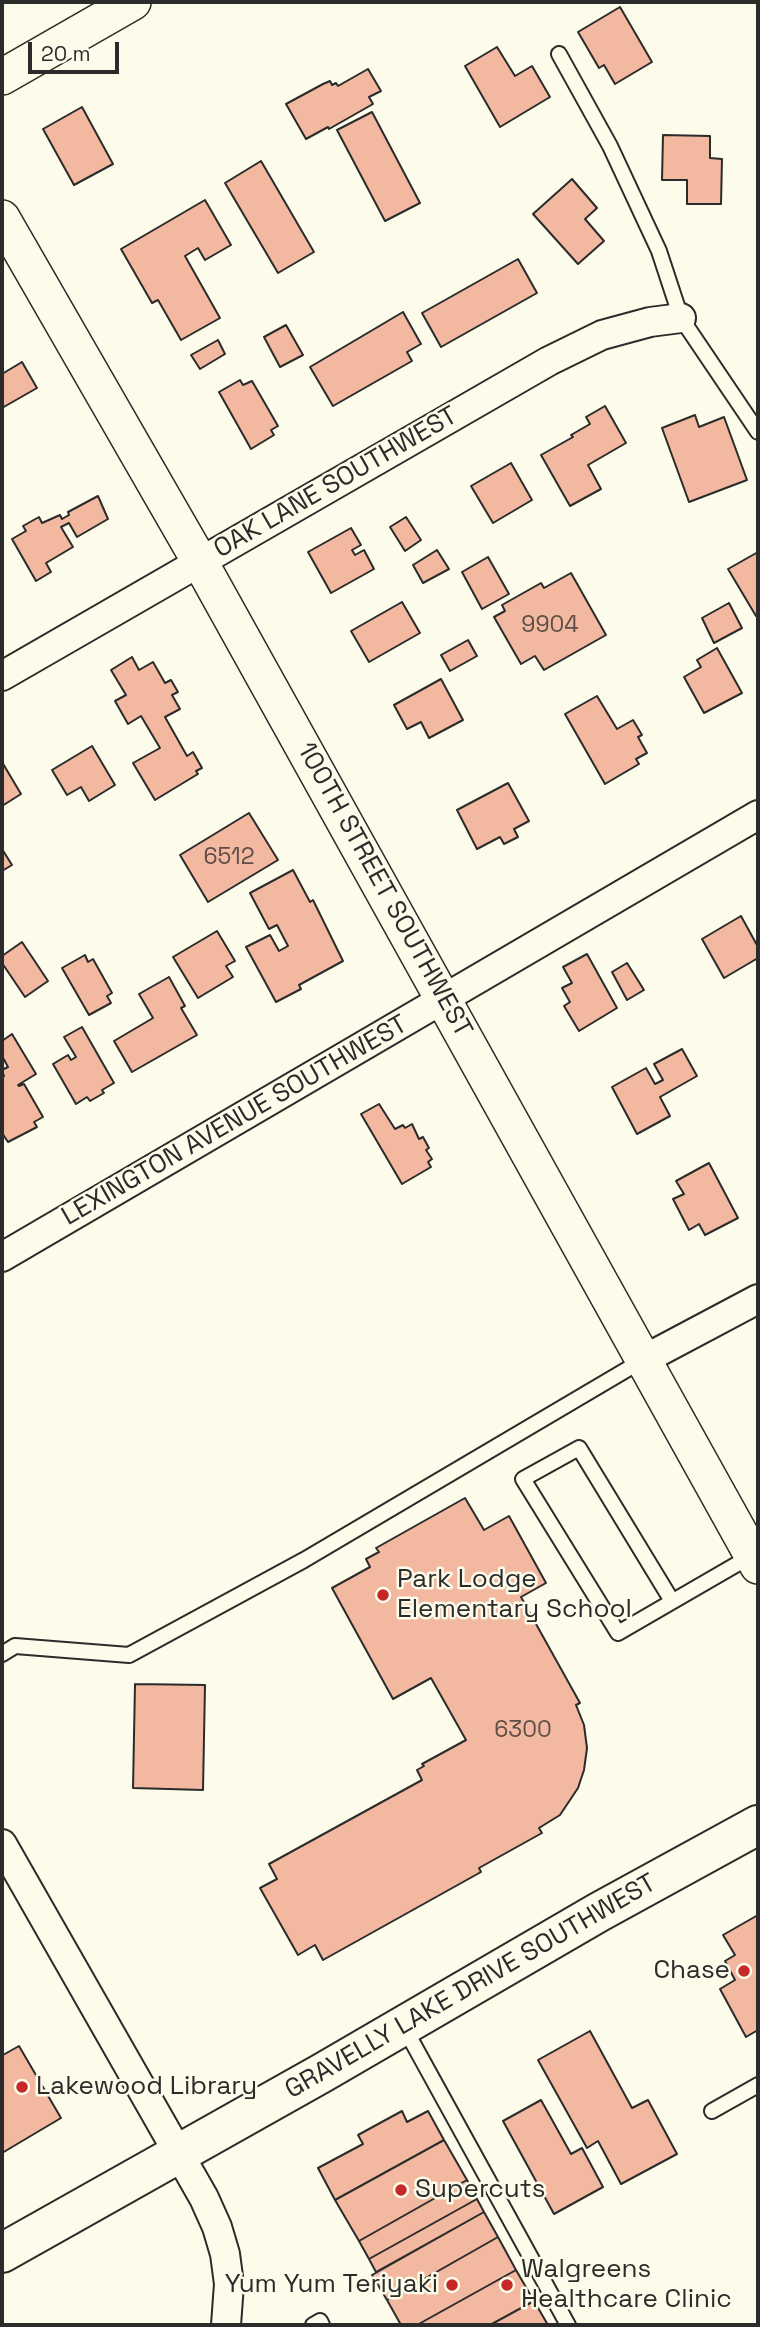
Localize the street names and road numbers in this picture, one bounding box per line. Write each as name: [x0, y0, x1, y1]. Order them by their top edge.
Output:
street label: OAK LANE SOUTHWEST: [209, 400, 463, 566]
street label: 100TH STREET SOUTHWEST: [290, 737, 478, 1043]
street label: LEXINGTON AVENUE SOUTHWEST: [57, 1009, 413, 1233]
street label: GRAVELLY LAKE DRIVE SOUTHWEST: [280, 1868, 662, 2106]

